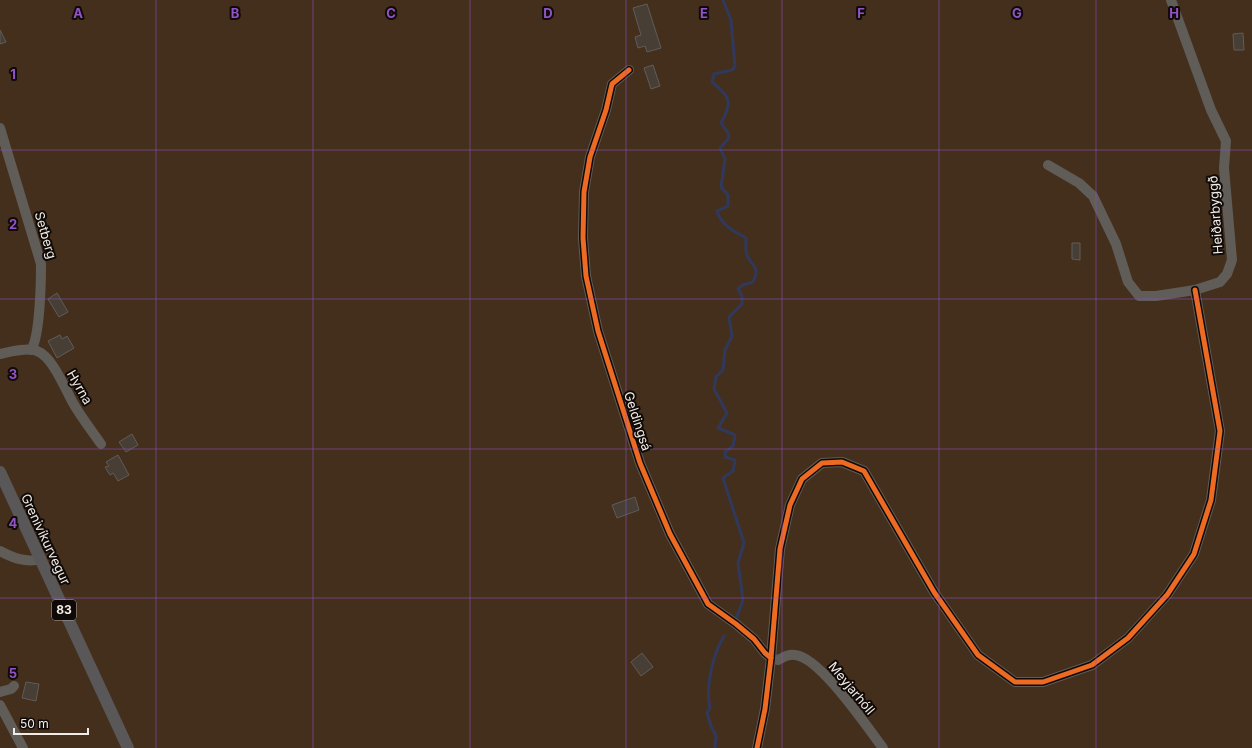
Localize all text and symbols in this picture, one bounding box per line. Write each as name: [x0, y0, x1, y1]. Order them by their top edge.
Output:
text: A: [73, 5, 83, 21]
text: B: [231, 5, 240, 21]
text: C: [386, 5, 396, 21]
text: D: [543, 5, 553, 21]
text: E: [700, 5, 708, 21]
text: F: [857, 5, 865, 21]
text: G: [1012, 5, 1022, 21]
text: H: [1169, 5, 1179, 21]
text: 1: [10, 66, 16, 82]
street label: Heiðarbyggð: [1204, 175, 1226, 255]
street label: Setberg: [32, 210, 60, 260]
text: 2: [9, 216, 17, 232]
text: 3: [9, 366, 17, 382]
street label: Hyrna: [64, 367, 96, 407]
street label: Geldingsá: [621, 389, 655, 453]
street label: Grenivíkurvegur: [18, 491, 74, 587]
text: 4: [9, 515, 18, 531]
road number: 83: [52, 600, 76, 620]
street label: Meyjarhóll: [825, 658, 879, 718]
text: 5: [9, 665, 17, 681]
scale bar: [14, 710, 88, 736]
text: 50 m: [20, 716, 49, 731]

